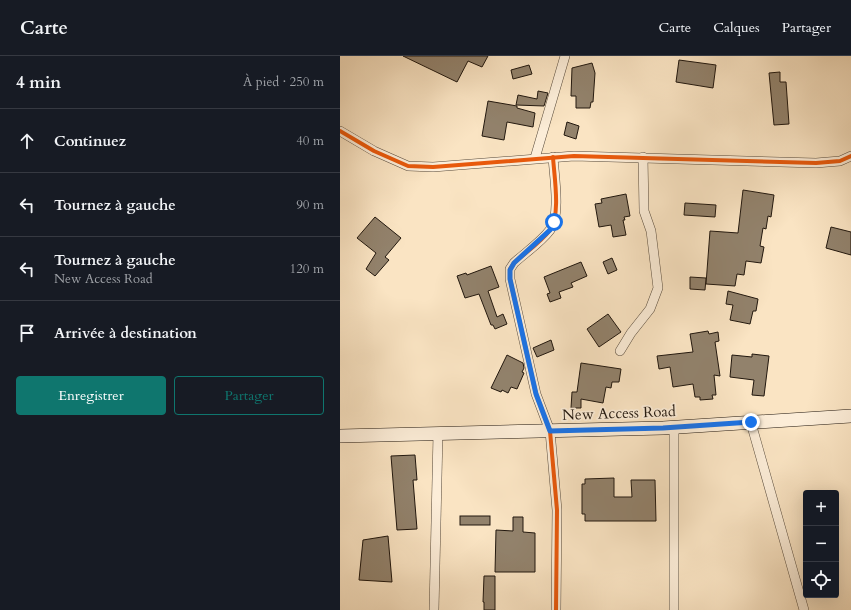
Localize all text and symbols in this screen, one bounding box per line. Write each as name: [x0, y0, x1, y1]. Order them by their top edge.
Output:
text: Carte: [20, 15, 68, 41]
text: Carte: [659, 18, 691, 37]
text: Calques: [713, 18, 760, 37]
text: Partager: [782, 18, 831, 37]
text: 4 min: [16, 71, 61, 94]
text: À pied · 250 m: [243, 73, 324, 91]
icon: ahead: [16, 130, 38, 152]
text: Continuez: [54, 131, 126, 151]
text: 40 m: [296, 132, 324, 150]
icon: left: [16, 194, 38, 216]
text: Tournez à gauche: [54, 195, 176, 215]
text: 90 m: [296, 196, 324, 214]
route start: [545, 213, 563, 231]
text: Tournez à gauche: [54, 250, 176, 270]
icon: left: [16, 258, 38, 280]
text: 120 m: [290, 260, 324, 278]
text: New Access Road: [54, 270, 153, 288]
icon: arrive: [16, 322, 38, 344]
text: Arrivée à destination: [54, 323, 197, 343]
button: Enregistrer: [16, 376, 166, 415]
button: Partager: [174, 376, 324, 415]
street label: New Access Road: [562, 401, 676, 425]
route end: [742, 413, 760, 431]
map controls: [803, 490, 839, 598]
button: +: [803, 490, 839, 526]
button: −: [803, 526, 839, 562]
button: locate: [803, 562, 839, 598]

